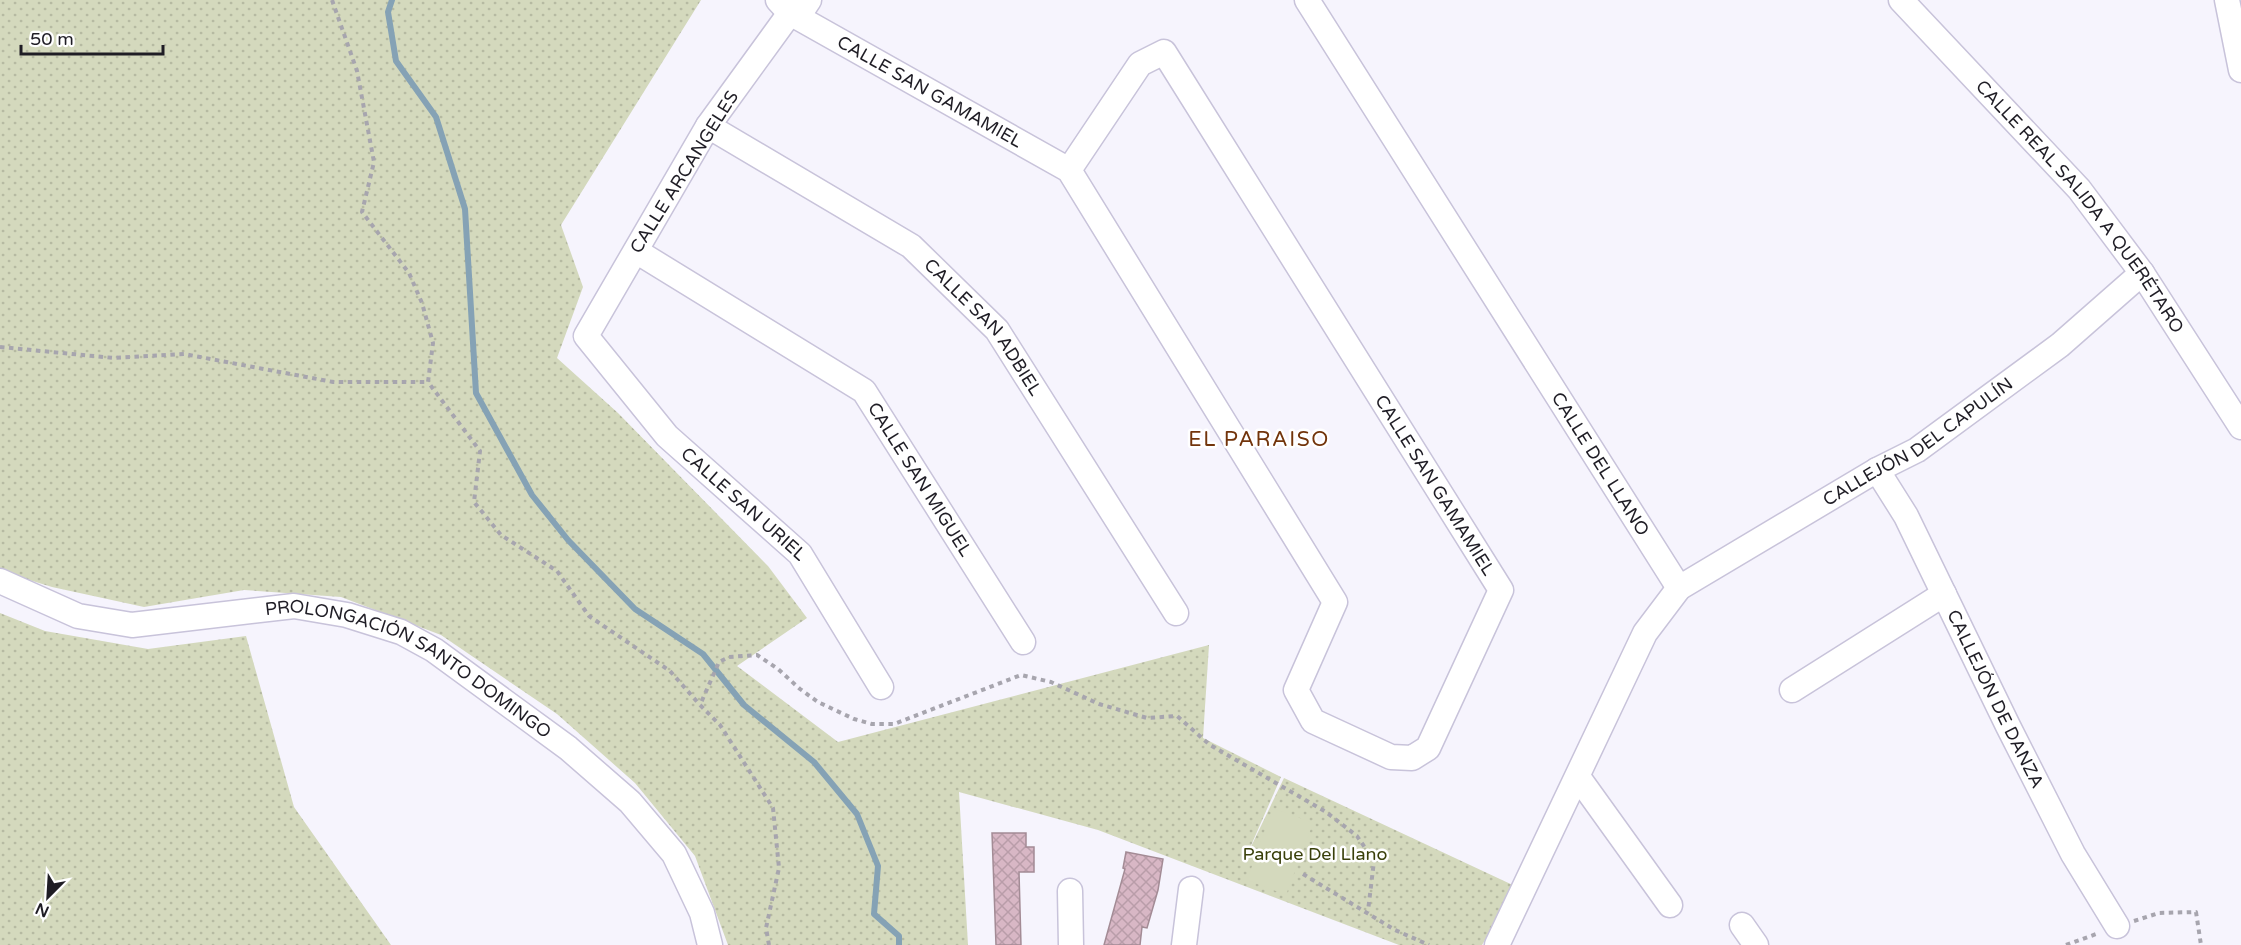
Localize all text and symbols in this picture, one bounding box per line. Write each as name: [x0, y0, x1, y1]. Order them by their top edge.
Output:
scale bar: [21, 18, 164, 56]
text: 50 m: [30, 28, 74, 50]
street label: CALLE SAN GAMAMIEL: [833, 31, 1027, 153]
street label: CALLE REAL SALIDA A QUERÉTARO: [1971, 75, 2189, 337]
street label: CALLE ARCANGELES: [625, 87, 743, 257]
street label: CALLE SAN ADBIEL: [920, 254, 1047, 400]
street label: CALLEJÓN DEL CAPULÍN: [1819, 372, 2017, 511]
street label: CALLE DEL LLANO: [1547, 388, 1654, 540]
street label: CALLE SAN GAMAMIEL: [1370, 391, 1500, 580]
street label: CALLE SAN MIGUEL: [863, 398, 977, 561]
district label: EL PARAISO: [1188, 427, 1330, 452]
street label: CALLE SAN URIEL: [676, 443, 811, 566]
street label: PROLONGACIÓN SANTO DOMINGO: [264, 594, 555, 743]
street label: CALLEJÓN DE DANZA: [1942, 606, 2049, 792]
park label: Parque Del Llano: [1243, 843, 1388, 865]
north arrow: [18, 867, 78, 927]
text: N: [32, 898, 52, 922]

